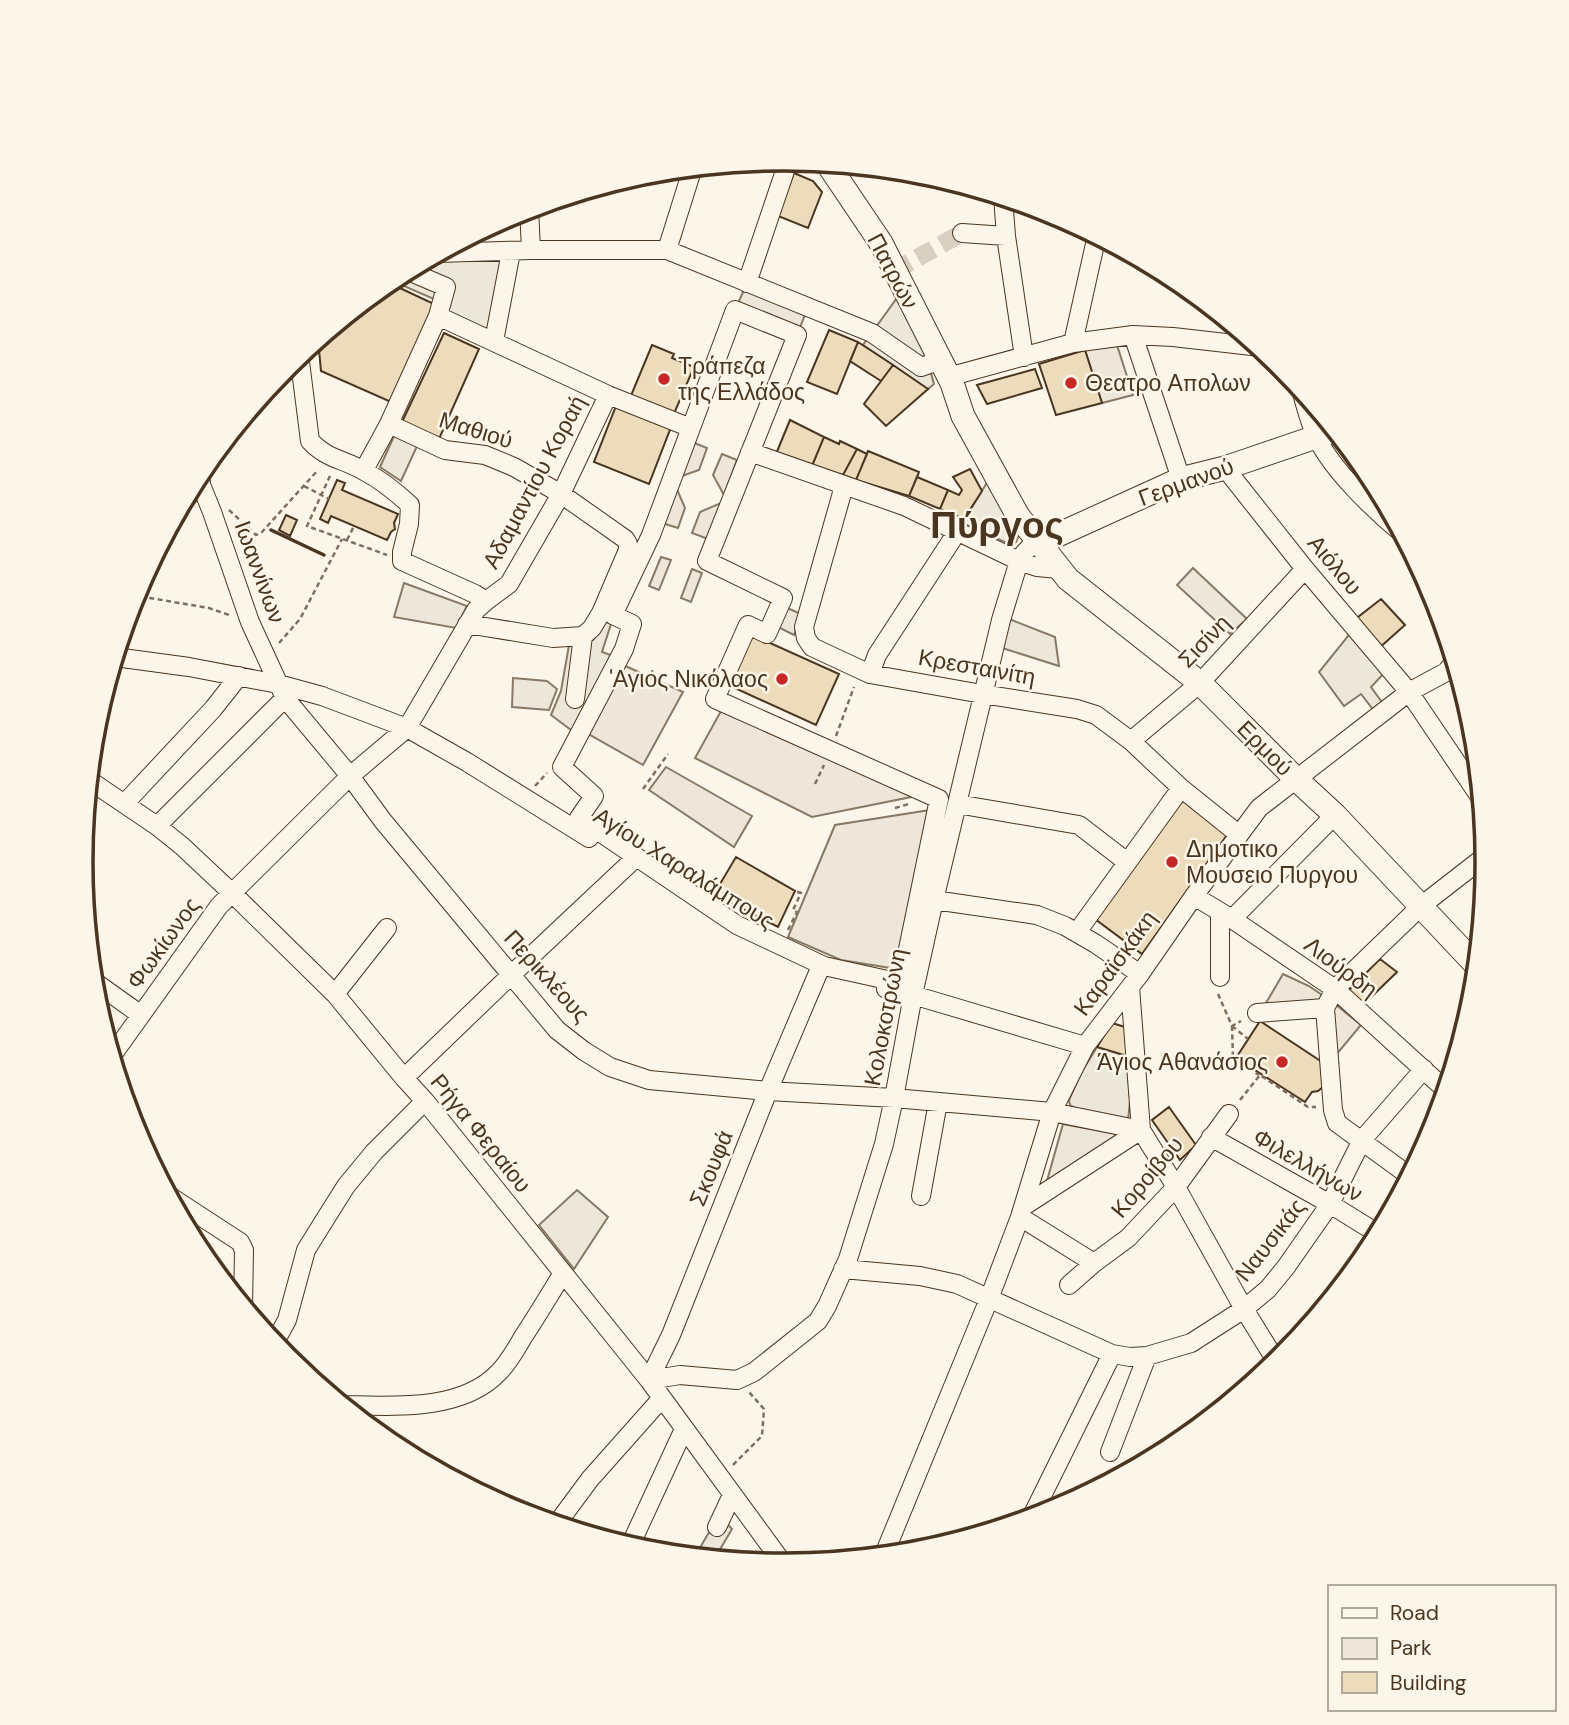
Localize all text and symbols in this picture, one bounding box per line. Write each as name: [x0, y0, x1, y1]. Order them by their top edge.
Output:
street label: Πατρών: [861, 228, 925, 314]
place label: Τράπεζα της Ελλάδος: [678, 351, 805, 407]
place label: Θεατρο Απολων: [1085, 368, 1251, 398]
marker: Τράπεζα της Ελλάδος: [656, 371, 672, 387]
marker: Θεατρο Απολων: [1063, 375, 1079, 391]
street label: Αδαμαντίου Κοραή: [476, 390, 592, 574]
street label: Μαθιού: [435, 405, 517, 455]
street label: Γερμανού: [1134, 451, 1238, 513]
district label: Πύργος: [930, 501, 1064, 549]
street label: Ιωαννίνων: [228, 517, 292, 627]
street label: Αιόλου: [1301, 529, 1369, 601]
street label: Σισίνη: [1171, 608, 1237, 674]
street label: Κρεσταινίτη: [916, 642, 1038, 692]
place label: 'Αγιος Νικόλαος: [609, 664, 768, 694]
marker: 'Αγιος Νικόλαος: [774, 671, 790, 687]
street label: Ερμού: [1231, 714, 1299, 782]
street label: Αγίου Χαραλάμπους: [588, 800, 780, 936]
place label: Δημοτικο Μουσειο Πυργου: [1186, 834, 1358, 890]
marker: Δημοτικο Μουσειο Πυργου: [1164, 854, 1180, 870]
street label: Φωκίωνος: [120, 891, 206, 995]
street label: Καραϊσκάκη: [1067, 904, 1163, 1022]
street label: Περικλέους: [497, 923, 597, 1029]
street label: Λιούρδη: [1298, 930, 1384, 1004]
street label: Κολοκοτρώνη: [857, 946, 913, 1088]
place label: Άγιος Αθανάσιος: [1097, 1047, 1268, 1077]
marker: Άγιος Αθανάσιος: [1274, 1054, 1290, 1070]
street label: Ρήγα Φεραίου: [424, 1067, 538, 1199]
street label: Φιλελλήνων: [1248, 1122, 1368, 1208]
street label: Σκουφά: [682, 1126, 740, 1210]
street label: Κοροίβου: [1104, 1130, 1190, 1224]
street label: Ναυσικάς: [1228, 1192, 1312, 1288]
legend: [1328, 1585, 1555, 1711]
text: Road: [1390, 1599, 1439, 1627]
text: Park: [1390, 1634, 1432, 1662]
text: Building: [1390, 1669, 1467, 1697]

